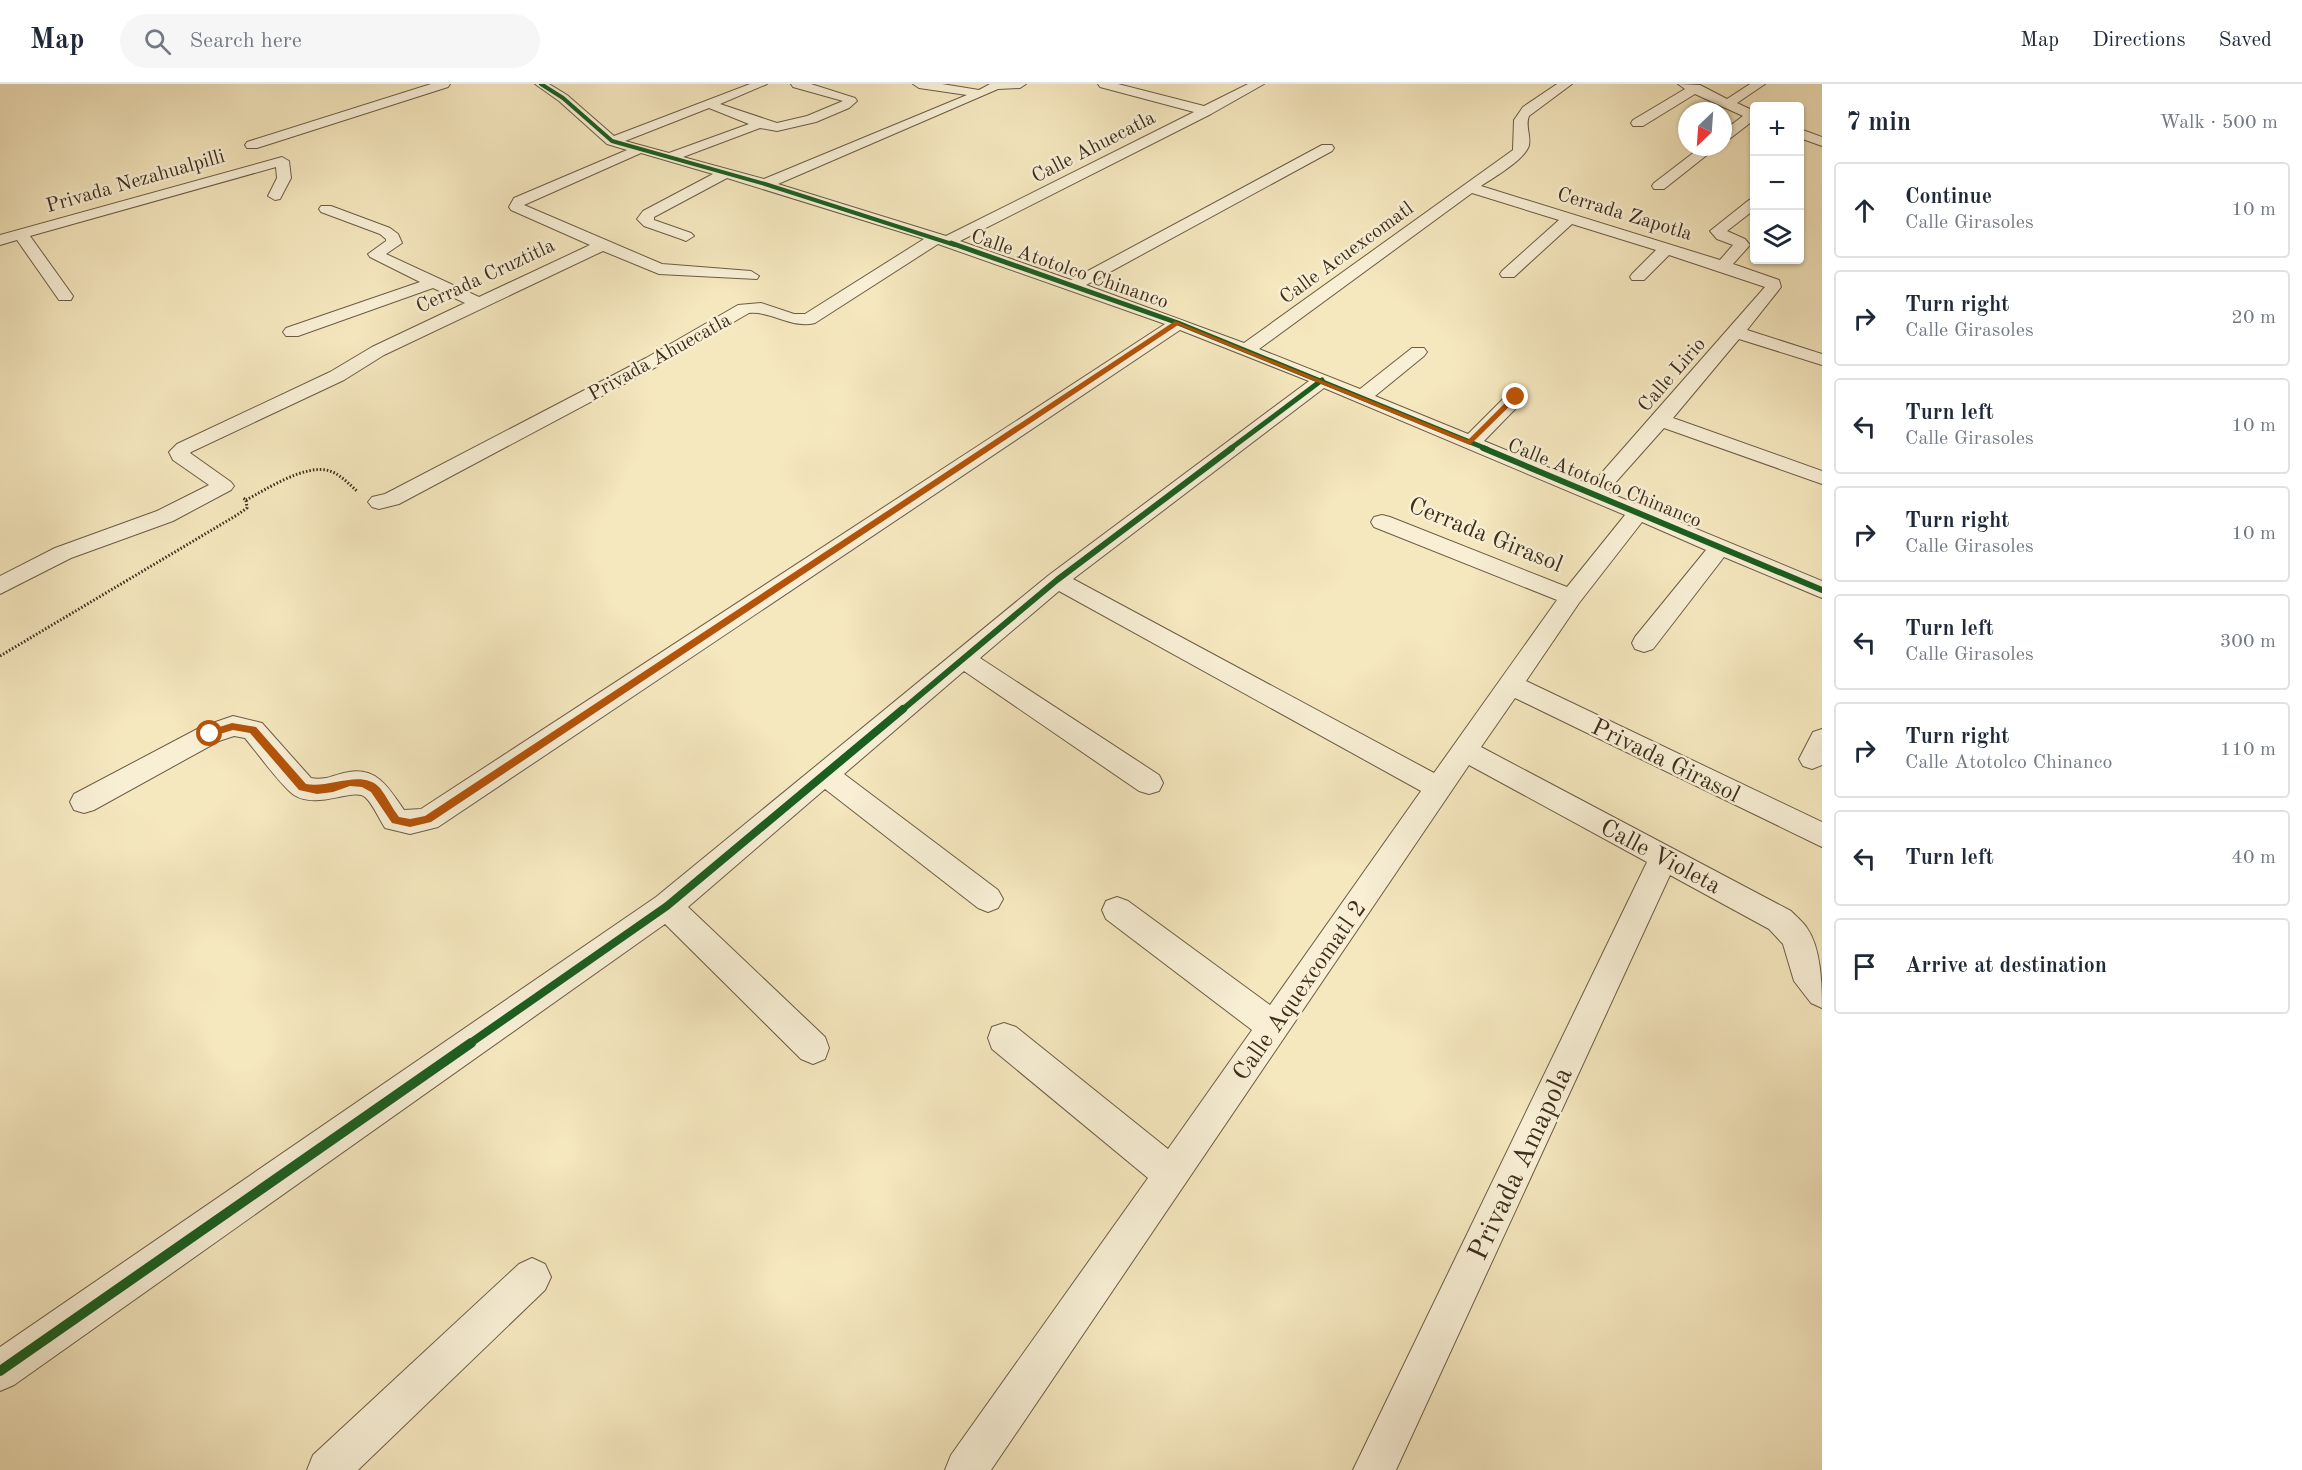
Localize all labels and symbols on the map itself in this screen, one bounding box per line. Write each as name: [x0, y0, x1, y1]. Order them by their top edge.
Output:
north arrow: [1678, 102, 1732, 156]
street label: Calle Ahuecatla: [1029, 108, 1159, 188]
street label: Privada Nezahualpilli: [44, 147, 227, 217]
street label: Cerrada Zapotla: [1554, 185, 1695, 245]
street label: Calle Acuexcomatl: [1277, 199, 1418, 309]
street label: Calle Atotolco Chinanco: [968, 227, 1171, 313]
street label: Cerrada Cruztitla: [413, 236, 558, 318]
street label: Privada Ahuecatla: [585, 310, 735, 405]
street label: Calle Lirio: [1635, 334, 1710, 416]
route end: [1502, 383, 1528, 409]
street label: Calle Atotolco Chinanco: [1504, 436, 1704, 532]
street label: Cerrada Girasol: [1405, 494, 1566, 578]
street label: Privada Girasol: [1587, 716, 1743, 808]
route start: [196, 720, 222, 746]
street label: Calle Violeta: [1596, 816, 1724, 899]
street label: Calle Aquexcomatl 2: [1230, 897, 1372, 1086]
street label: Privada Amapola: [1465, 1063, 1579, 1265]

